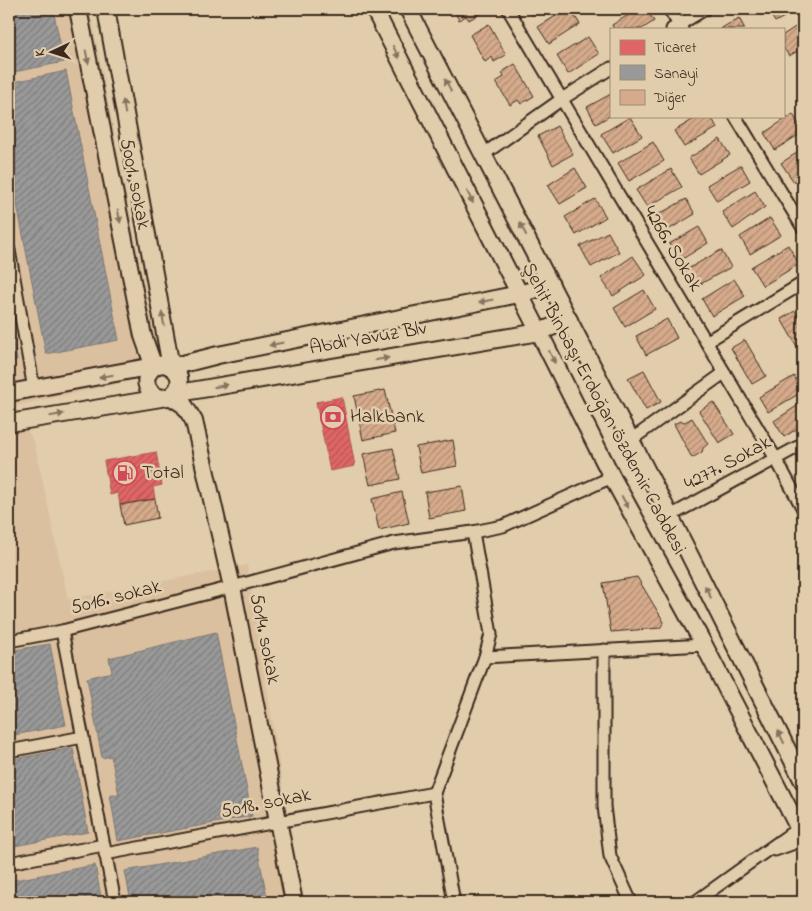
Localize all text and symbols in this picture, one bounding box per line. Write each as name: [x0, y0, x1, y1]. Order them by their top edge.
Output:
north arrow: [28, 28, 78, 78]
legend: [610, 28, 784, 118]
text: Ticaret: [654, 37, 696, 59]
one-way arrow: [392, 45, 400, 59]
text: K: [30, 47, 51, 57]
one-way arrow: [83, 49, 91, 64]
text: Sanayi: [654, 63, 698, 86]
one-way arrow: [444, 78, 452, 92]
text: Diğer: [653, 87, 686, 110]
one-way arrow: [119, 99, 127, 115]
street label: 5001. sokak: [111, 136, 157, 232]
one-way arrow: [466, 190, 474, 204]
street label: 4266. Sokak: [635, 200, 709, 298]
one-way arrow: [115, 208, 123, 223]
one-way arrow: [519, 222, 527, 236]
street label: Şehit Binbaşı Erdoğan Özdemir Caddesi: [512, 258, 693, 561]
one-way arrow: [479, 297, 494, 305]
one-way arrow: [158, 310, 166, 326]
street label: Abdi Yavuz Blv: [307, 314, 429, 364]
one-way arrow: [267, 340, 283, 348]
one-way arrow: [548, 350, 556, 364]
one-way arrow: [374, 354, 390, 362]
one-way arrow: [97, 372, 113, 380]
one-way arrow: [214, 381, 230, 389]
place label: Halkbank: [350, 403, 425, 432]
bank icon: Halkbank: [320, 404, 346, 430]
one-way arrow: [49, 411, 65, 419]
street label: 4277. Sokak: [679, 429, 777, 499]
place label: Total: [142, 459, 184, 488]
fuel station icon: Total: [112, 460, 138, 486]
one-way arrow: [621, 495, 630, 509]
street label: 5016. sokak: [68, 573, 165, 623]
one-way arrow: [704, 585, 712, 599]
street label: 5014. sokak: [241, 591, 287, 687]
one-way arrow: [777, 730, 785, 744]
street label: 5018. sokak: [218, 781, 314, 827]

